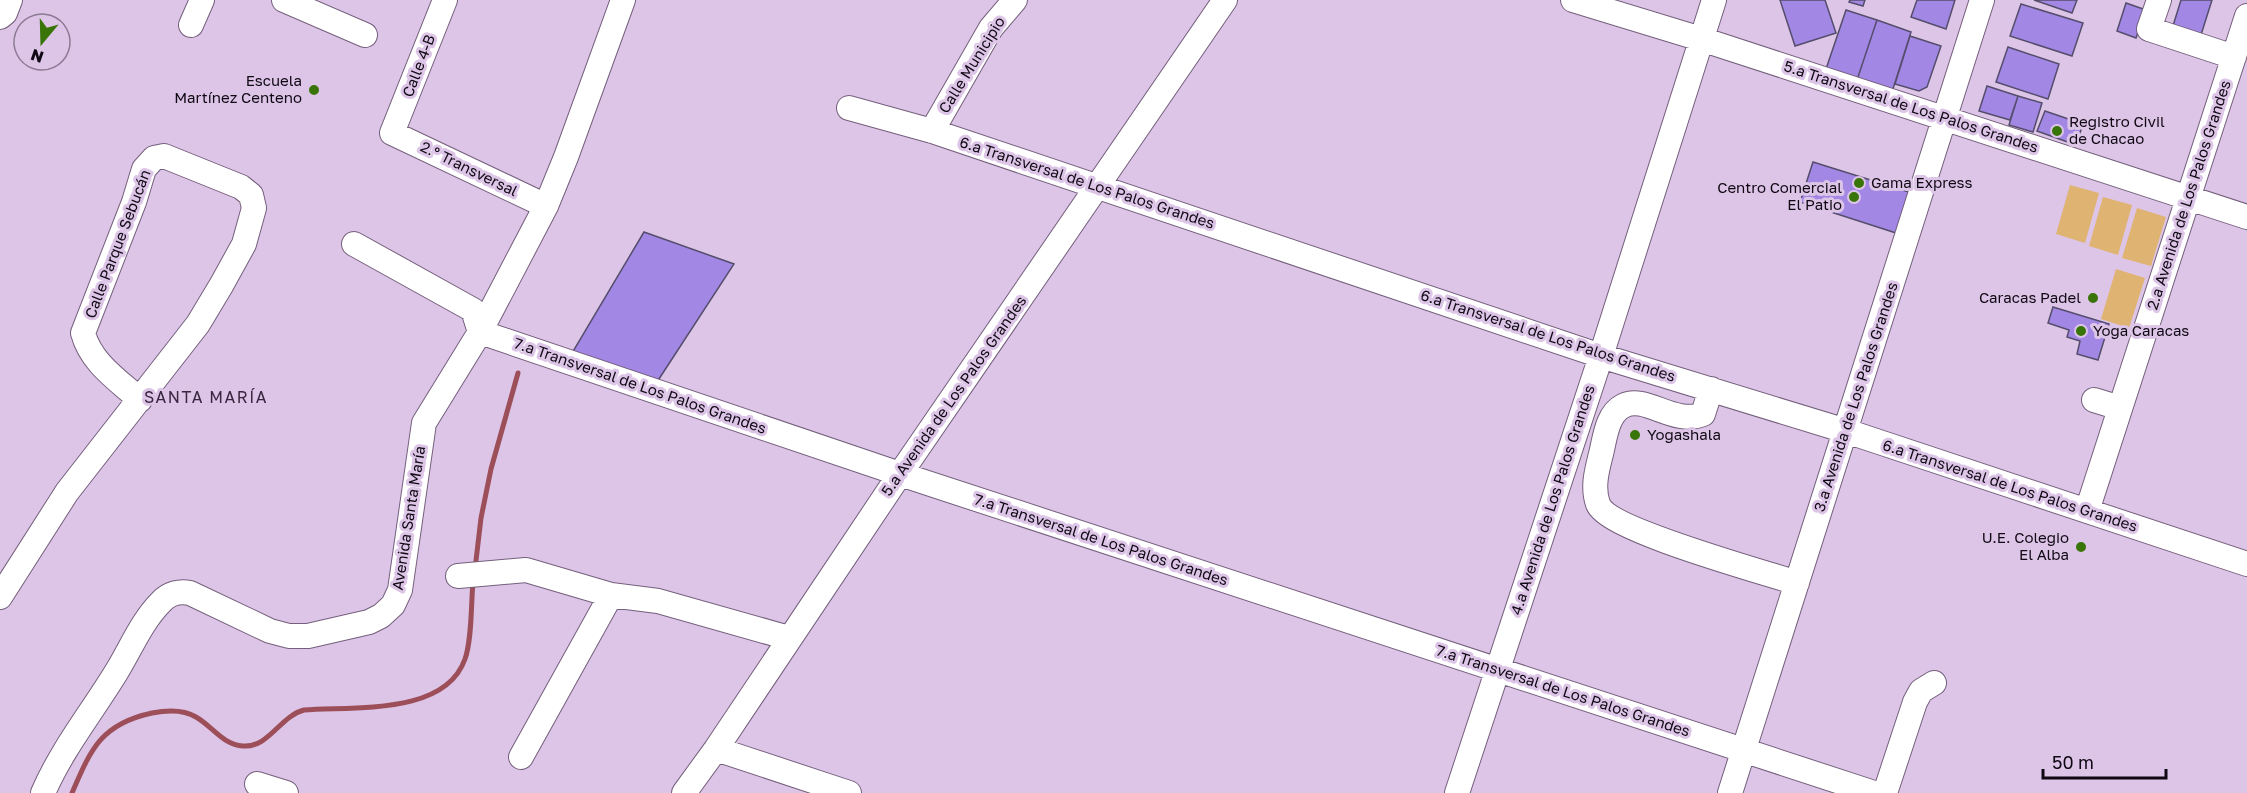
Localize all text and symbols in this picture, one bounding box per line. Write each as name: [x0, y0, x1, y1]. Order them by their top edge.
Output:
north arrow: [12, 12, 72, 72]
street label: Calle Municipio: [934, 13, 1008, 116]
street label: Calle 4-B: [398, 32, 438, 99]
text: N: [28, 45, 46, 68]
street label: 5.ª Transversal de Los Palos Grandes: [1782, 56, 2041, 156]
place label: Escuela Martínez Centeno: [174, 71, 302, 106]
street label: 2.ª Avenida de Los Palos Grandes: [2142, 78, 2234, 312]
marker: Escuela Martínez Centeno: [307, 83, 321, 97]
place label: Registro Civil de Chacao: [2069, 112, 2165, 147]
marker: Registro Civil de Chacao: [2050, 124, 2064, 138]
street label: 6.ª Transversal de Los Palos Grandes: [958, 132, 1217, 232]
street label: 2.° Transversal: [418, 137, 521, 200]
street label: Calle Parque Sebucán: [80, 167, 154, 320]
place label: Gama Express: [1871, 173, 1973, 191]
marker: Gama Express: [1852, 176, 1866, 190]
place label: Centro Comercial El Patio: [1717, 178, 1842, 213]
marker: Centro Comercial El Patio: [1847, 190, 1861, 204]
street label: 3.ª Avenida de Los Palos Grandes: [1809, 280, 1901, 514]
street label: 6.ª Transversal de Los Palos Grandes: [1419, 285, 1678, 385]
place label: Caracas Padel: [1979, 288, 2081, 306]
marker: Caracas Padel: [2086, 291, 2100, 305]
street label: 5.ª Avenida de Los Palos Grandes: [877, 292, 1029, 499]
place label: Yoga Caracas: [2093, 321, 2189, 339]
marker: Yoga Caracas: [2074, 324, 2088, 338]
street label: 7.ª Transversal de Los Palos Grandes: [512, 333, 769, 437]
street label: 4.ª Avenida de Los Palos Grandes: [1506, 382, 1598, 617]
district label: SANTA MARÍA: [144, 387, 268, 407]
place label: Yogashala: [1647, 425, 1721, 443]
marker: Yogashala: [1628, 428, 1642, 442]
street label: 6.ª Transversal de Los Palos Grandes: [1881, 435, 2140, 535]
street label: Avenida Santa María: [388, 444, 428, 591]
street label: 7.ª Transversal de Los Palos Grandes: [972, 489, 1230, 589]
place label: U.E. Colegio El Alba: [1982, 528, 2069, 563]
marker: U.E. Colegio El Alba: [2074, 540, 2088, 554]
street label: 7.ª Transversal de Los Palos Grandes: [1434, 640, 1692, 740]
scale bar: [2043, 742, 2166, 780]
text: 50 m: [2052, 751, 2094, 773]

